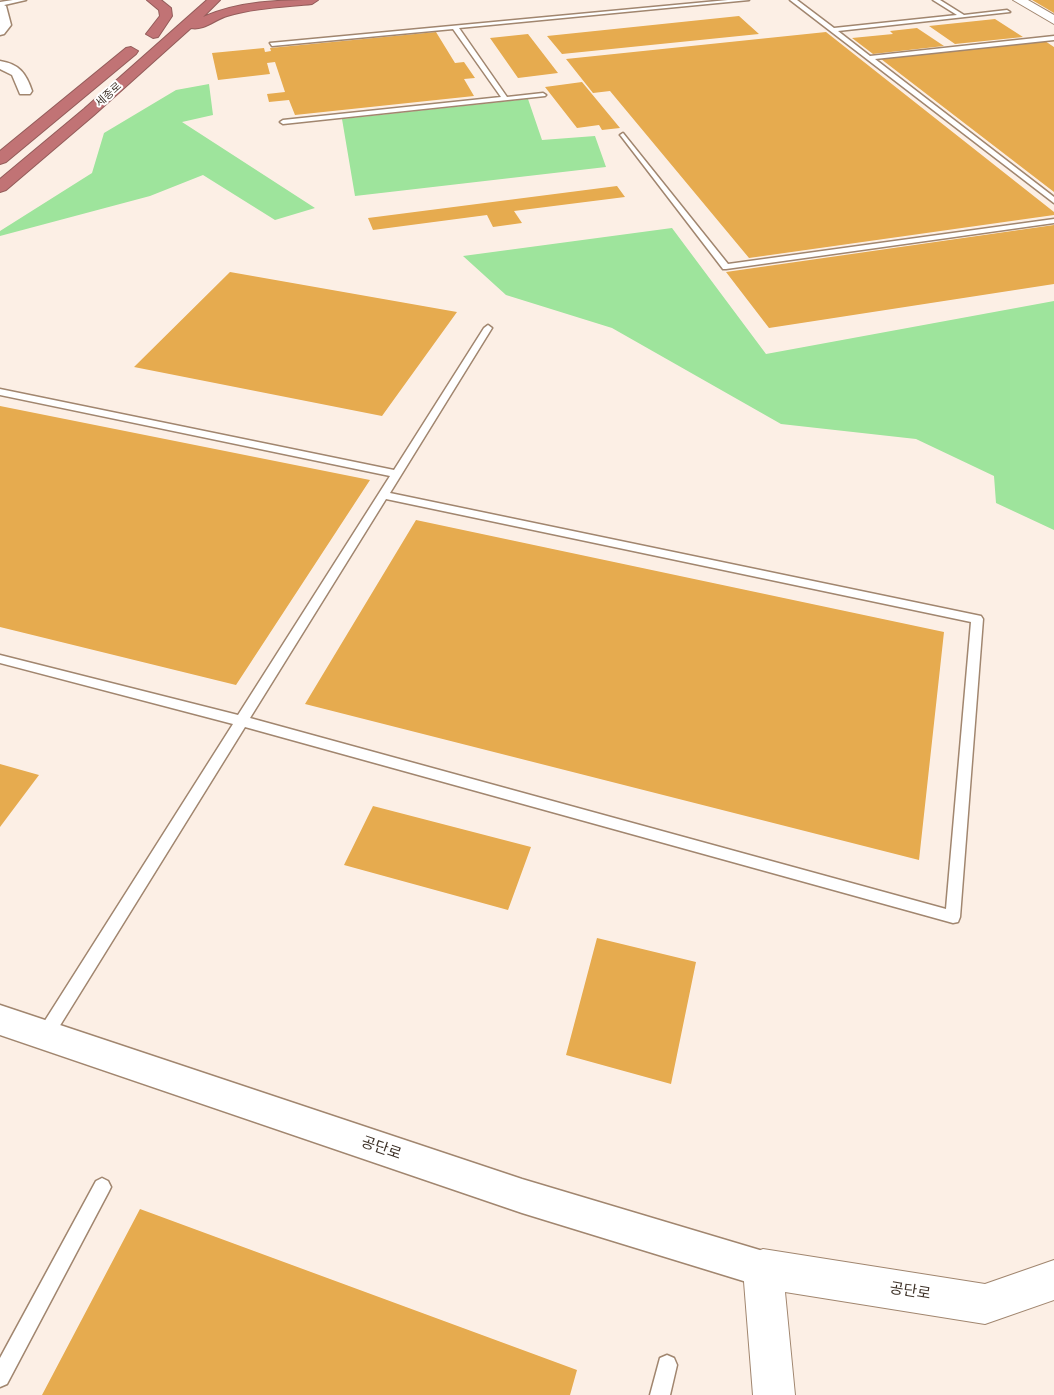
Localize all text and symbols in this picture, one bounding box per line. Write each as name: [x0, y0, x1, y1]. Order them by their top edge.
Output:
street label: 세종로: [93, 80, 125, 110]
street label: 공단로: [358, 1134, 404, 1164]
street label: 공단로: [888, 1280, 932, 1304]

